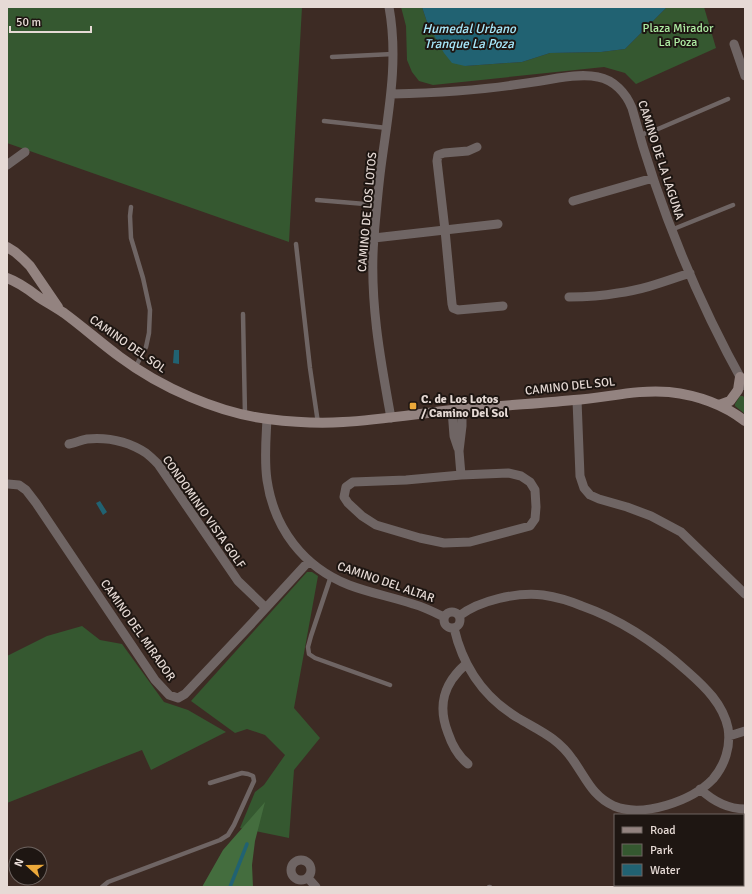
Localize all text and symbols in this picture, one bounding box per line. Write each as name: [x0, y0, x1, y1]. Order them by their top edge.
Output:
scale bar: [10, 8, 91, 34]
text: 50 m: [16, 15, 41, 30]
water label: Humedal Urbano Tranque La Poza: [422, 21, 517, 52]
park label: Plaza Mirador La Poza: [643, 21, 714, 50]
street label: CAMINO DE LA LAGUNA: [634, 99, 687, 222]
street label: CAMINO DE LOS LOTOS: [355, 151, 380, 273]
street label: CAMINO DEL SOL: [86, 312, 169, 377]
street label: CAMINO DEL SOL: [524, 374, 616, 399]
place label: C. de Los Lotos / Camino Del Sol: [421, 392, 509, 421]
marker: C. de Los Lotos / Camino Del Sol: [408, 401, 418, 411]
street label: CONDOMINIO VISTA GOLF: [159, 453, 248, 572]
street label: CAMINO DEL ALTAR: [335, 559, 436, 606]
street label: CAMINO DEL MIRADOR: [97, 577, 178, 684]
legend: [614, 814, 744, 886]
text: Road: [650, 823, 676, 838]
text: Park: [650, 843, 673, 858]
north arrow: [8, 846, 48, 886]
text: N: [12, 857, 27, 868]
text: Water: [650, 863, 681, 878]

